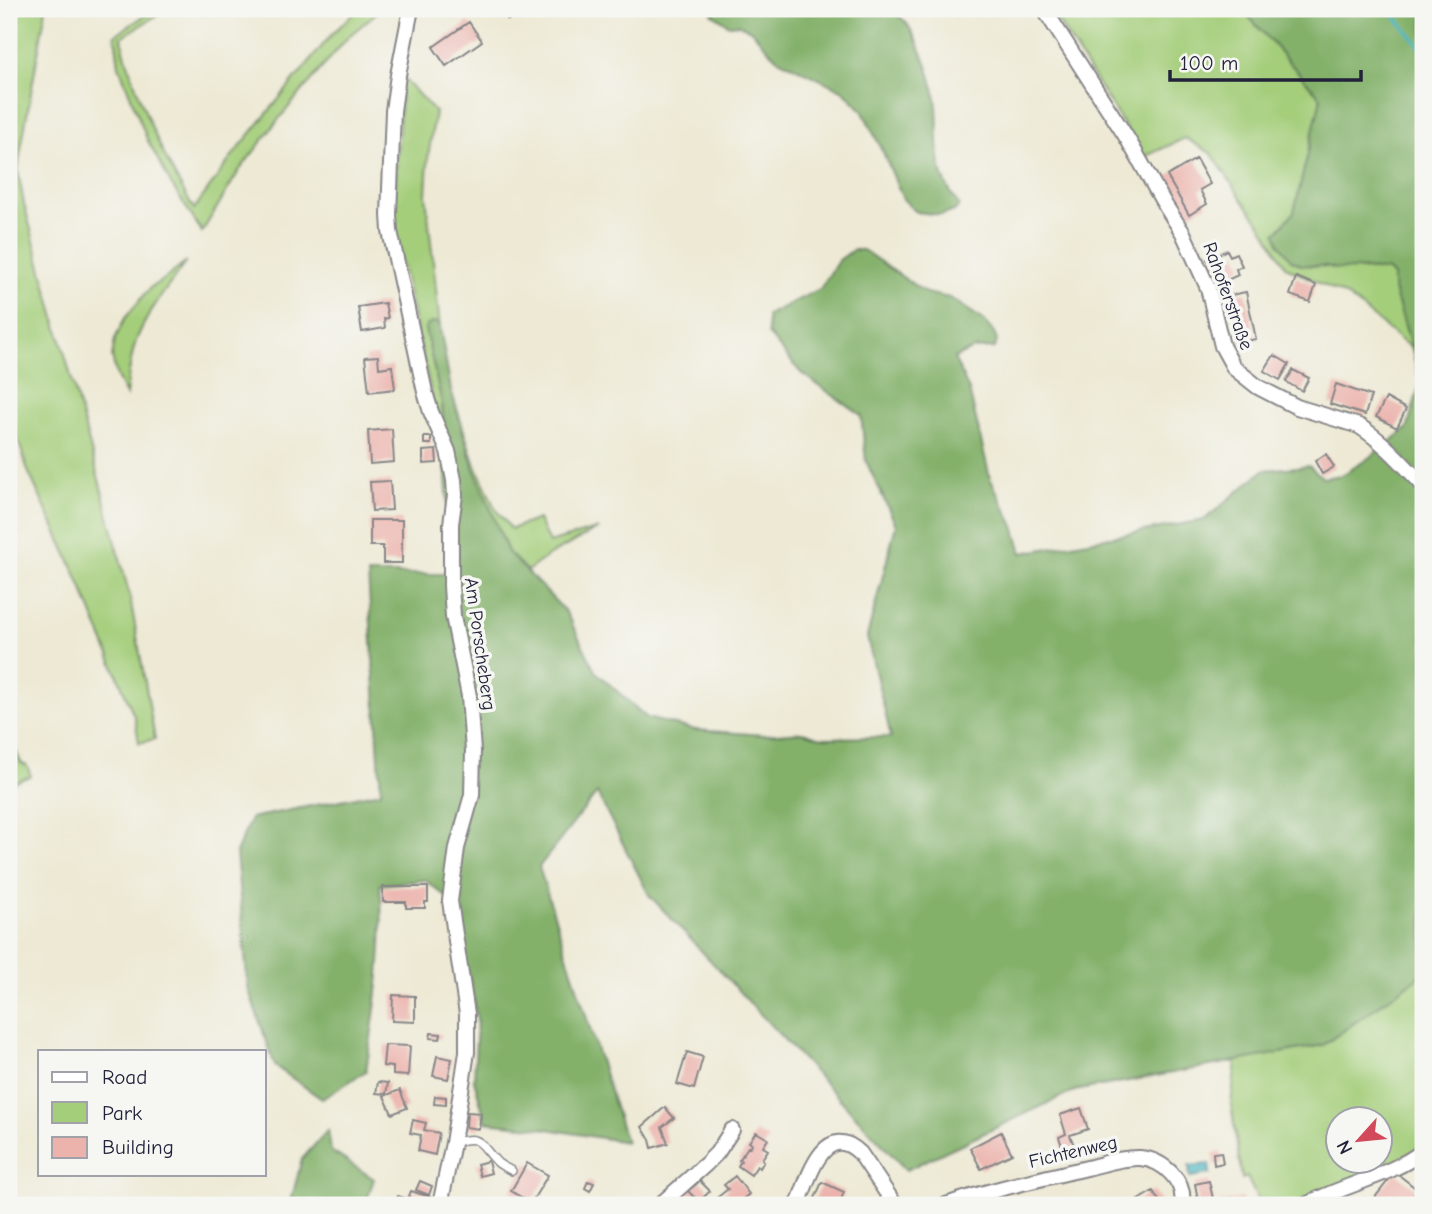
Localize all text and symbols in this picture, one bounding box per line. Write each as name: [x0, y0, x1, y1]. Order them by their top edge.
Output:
scale bar: [1170, 38, 1360, 82]
text: 100 m: [1180, 51, 1238, 75]
street label: Rahoferstraße: [1198, 239, 1258, 353]
street label: Am Porscheberg: [460, 576, 500, 712]
legend: [38, 1050, 266, 1176]
text: Road: [102, 1065, 147, 1089]
text: Park: [102, 1101, 142, 1125]
north arrow: [1324, 1106, 1394, 1176]
street label: Fichtenweg: [1027, 1131, 1119, 1173]
text: Building: [102, 1135, 174, 1159]
text: N: [1332, 1137, 1357, 1158]

